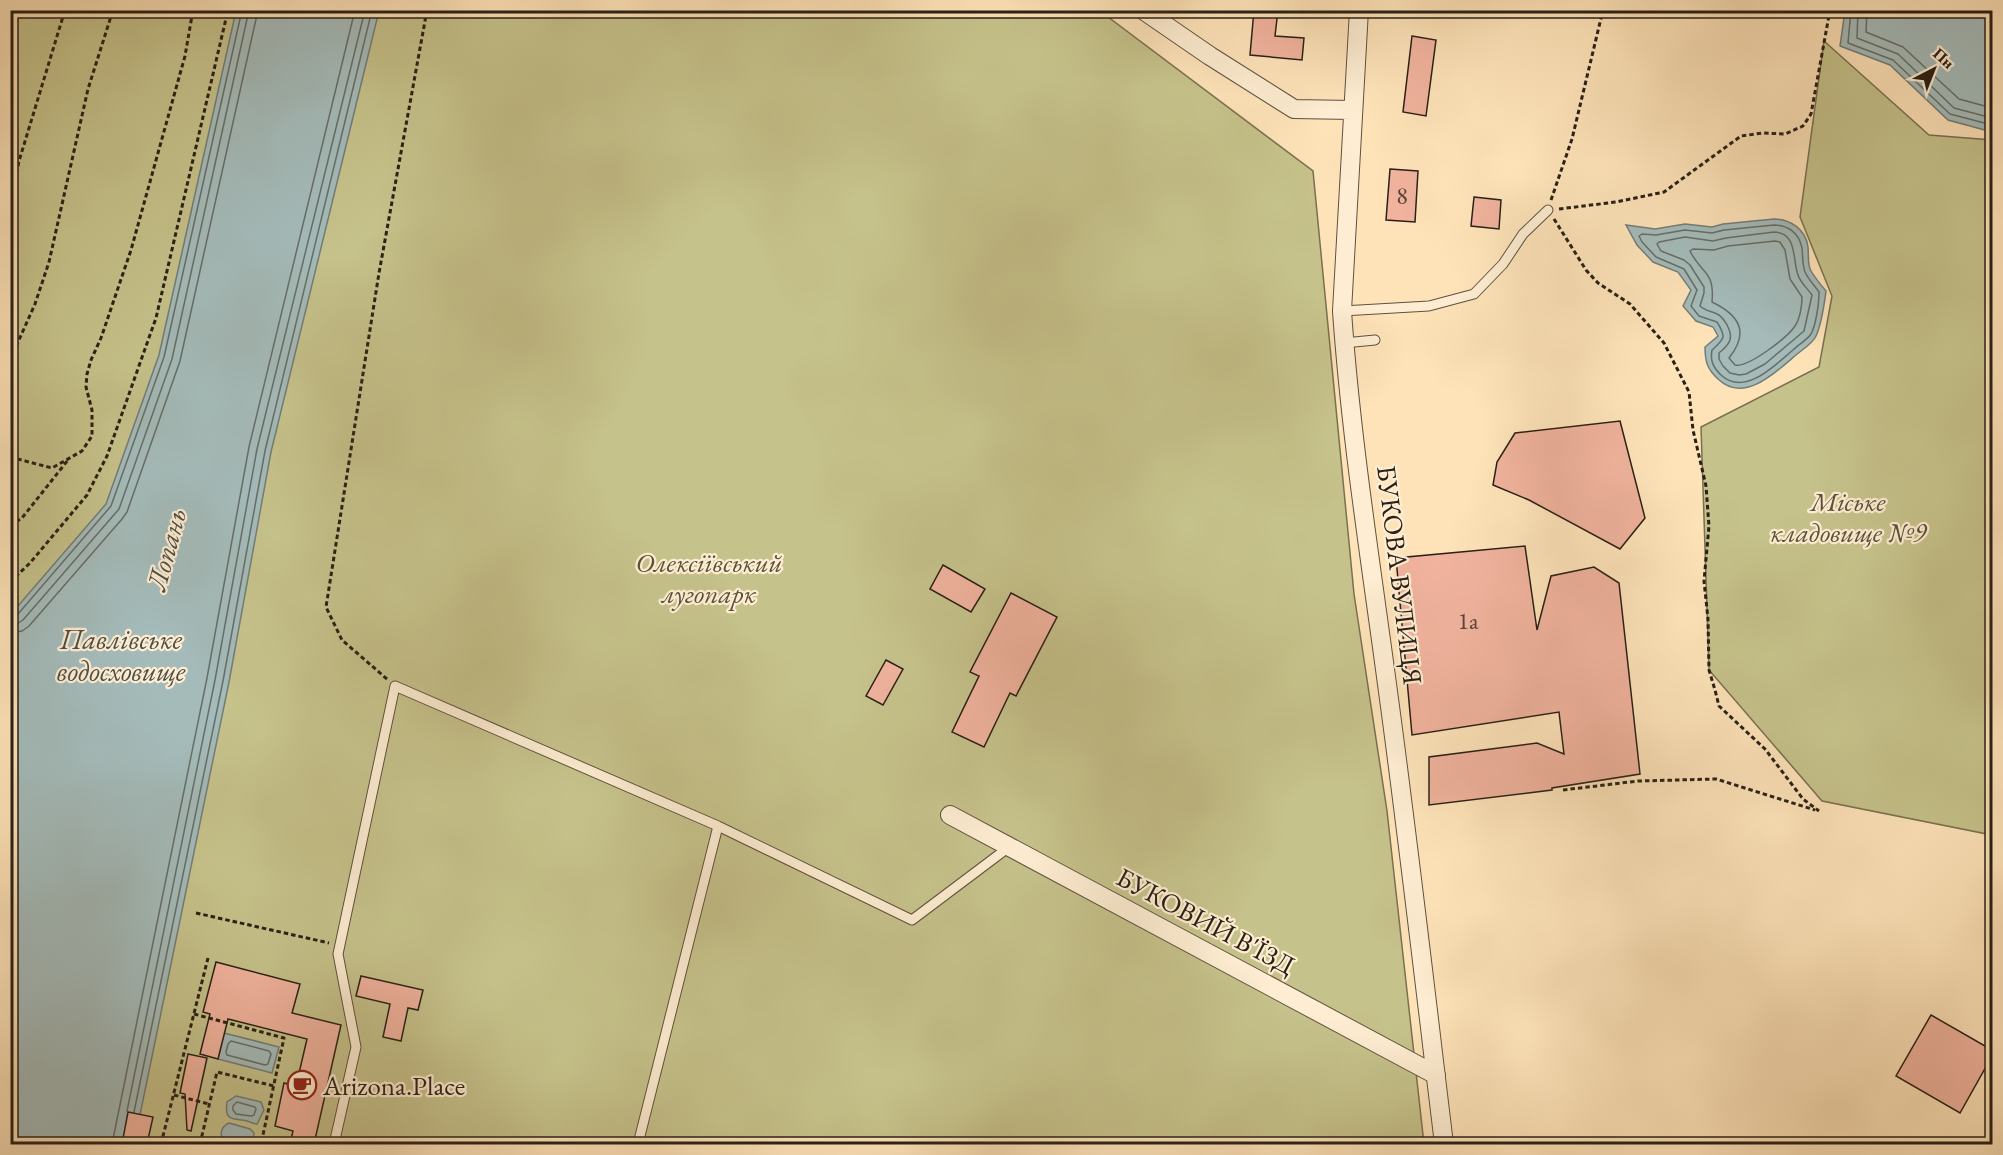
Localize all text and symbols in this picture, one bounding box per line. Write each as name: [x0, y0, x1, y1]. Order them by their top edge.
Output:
north arrow: [1904, 39, 1964, 99]
text: Пн: [1929, 43, 1959, 73]
house number: 8: [1396, 180, 1408, 211]
street label: БУКОВА ВУЛИЦЯ: [1369, 463, 1431, 687]
park label: Міське кладовище №9: [1770, 484, 1927, 550]
water label: Лопань: [137, 504, 194, 596]
park label: Олексіївський лугопарк: [636, 545, 782, 611]
house number: 1а: [1457, 605, 1479, 636]
water label: Павлівське водосховище: [57, 621, 186, 689]
street label: БУКОВИЙ В'ЇЗД: [1110, 859, 1302, 983]
place label: Arizona.Place: [322, 1068, 465, 1103]
cafe icon: Arizona.Place: [286, 1069, 318, 1101]

